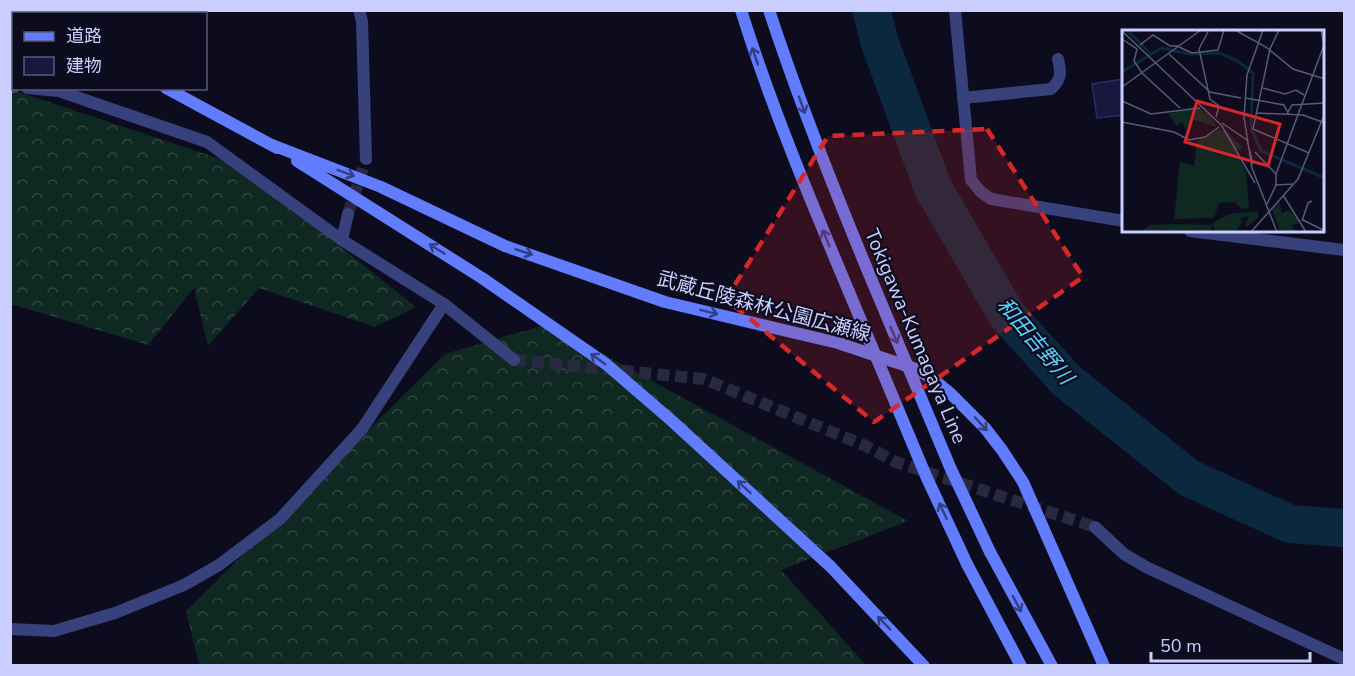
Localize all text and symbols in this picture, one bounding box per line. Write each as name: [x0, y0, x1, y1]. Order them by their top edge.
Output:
legend: [12, 12, 207, 90]
text: 道路: [66, 24, 102, 48]
inset map: [1122, 30, 1325, 232]
one-way arrow: [749, 47, 760, 66]
text: 建物: [66, 54, 102, 78]
one-way arrow: [797, 96, 808, 114]
one-way arrow: [336, 169, 355, 180]
street label: Tokigawa-Kumagaya Line: [858, 225, 973, 448]
one-way arrow: [820, 229, 831, 248]
one-way arrow: [428, 242, 445, 255]
one-way arrow: [514, 248, 533, 259]
street label: 武蔵丘陵森林公園広瀬線: [654, 265, 874, 348]
water label: 和田吉野川: [991, 292, 1081, 392]
one-way arrow: [700, 307, 719, 319]
one-way arrow: [889, 325, 900, 344]
one-way arrow: [590, 352, 606, 365]
one-way arrow: [974, 417, 988, 432]
one-way arrow: [737, 481, 752, 495]
one-way arrow: [936, 503, 948, 521]
one-way arrow: [1012, 595, 1024, 613]
one-way arrow: [877, 616, 891, 631]
scale bar: [1151, 625, 1310, 663]
text: 50 m: [1160, 634, 1202, 658]

